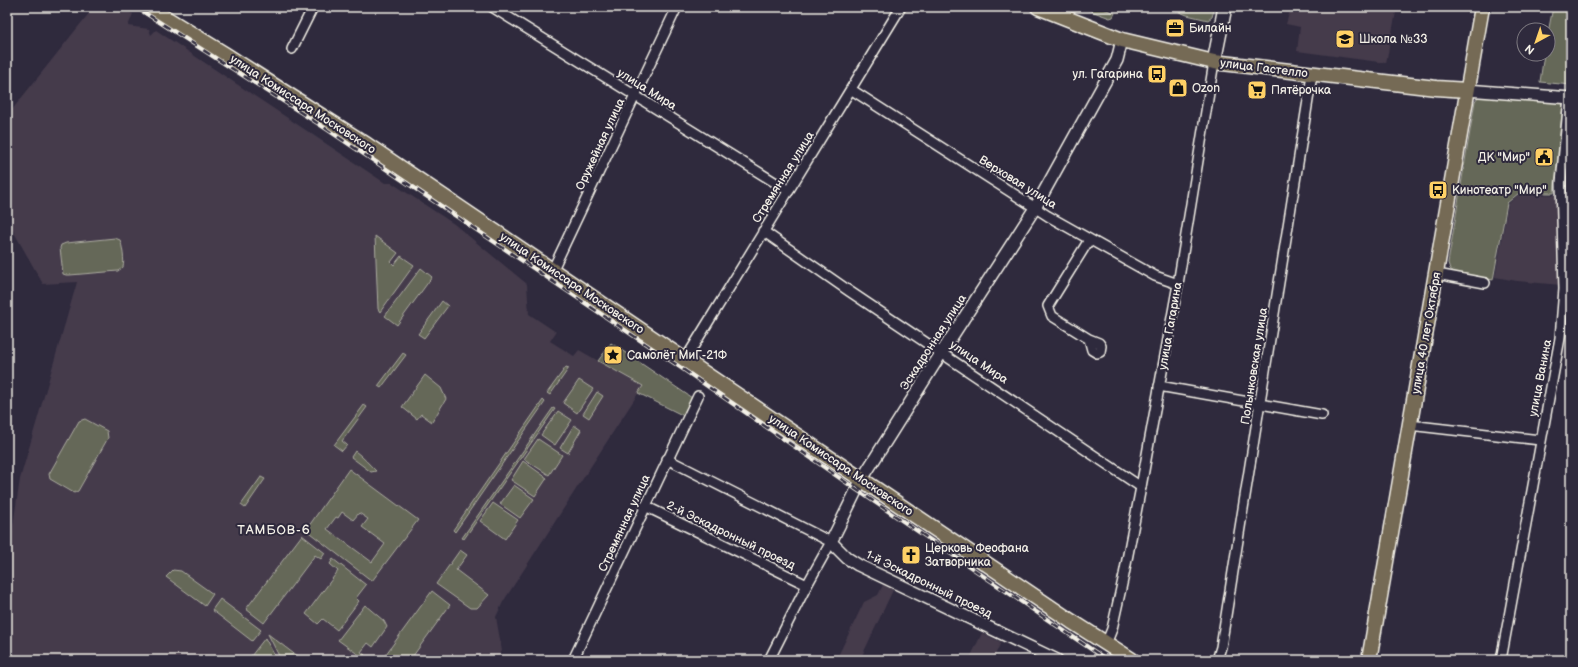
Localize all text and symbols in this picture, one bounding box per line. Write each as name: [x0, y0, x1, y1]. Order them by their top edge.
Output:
office icon: Билайн: [1164, 17, 1186, 39]
place label: Билайн: [1189, 21, 1232, 36]
north arrow: [1516, 22, 1556, 62]
school or university icon: Школа №33: [1334, 28, 1356, 50]
place label: Школа №33: [1359, 32, 1428, 47]
text: N: [1523, 42, 1537, 57]
street label: улица Комиссара Московского: [227, 52, 378, 157]
street label: улица Гастелло: [1219, 56, 1309, 81]
bus stop icon: ул. Гагарина: [1146, 63, 1168, 85]
street label: улица Мира: [614, 65, 679, 114]
place label: ул. Гагарина: [1073, 67, 1143, 82]
shop icon: Ozon: [1167, 77, 1189, 99]
supermarket icon: Пятёрочка: [1246, 79, 1268, 101]
place label: Ozon: [1192, 81, 1220, 96]
place label: Пятёрочка: [1271, 83, 1331, 98]
street label: Оружейная улица: [573, 96, 628, 193]
street label: Стремянная улица: [749, 129, 818, 226]
public building icon: ДК "Мир": [1533, 146, 1555, 168]
place label: ДК "Мир": [1478, 150, 1530, 165]
street label: Верховая улица: [976, 152, 1059, 212]
bus stop icon: Кинотеатр "Мир": [1427, 179, 1449, 201]
place label: Кинотеатр "Мир": [1452, 183, 1547, 198]
street label: улица Комиссара Московского: [497, 229, 647, 337]
street label: улица 40 лет Октября: [1408, 271, 1445, 395]
street label: улица Гагарина: [1155, 281, 1186, 371]
street label: Эскадронная улица: [897, 291, 970, 393]
street label: Полынковская улица: [1238, 306, 1271, 426]
street label: улица Мира: [947, 337, 1011, 387]
street label: улица Ванина: [1526, 338, 1555, 418]
place icon: Самолёт МиГ-21Ф: [602, 344, 624, 366]
place label: Самолёт МиГ-21Ф: [627, 348, 727, 363]
street label: улица Комиссара Московского: [766, 411, 916, 519]
street label: Стремянная улица: [595, 472, 654, 574]
street label: 2-й Эскадронный проезд: [664, 498, 798, 573]
district label: ТАМБОВ-6: [237, 522, 311, 538]
place label: Церковь Феофана Затворника: [925, 541, 1029, 570]
church icon: Церковь Феофана Затворника: [900, 544, 922, 566]
street label: 1-й Эскадронный проезд: [863, 547, 995, 622]

